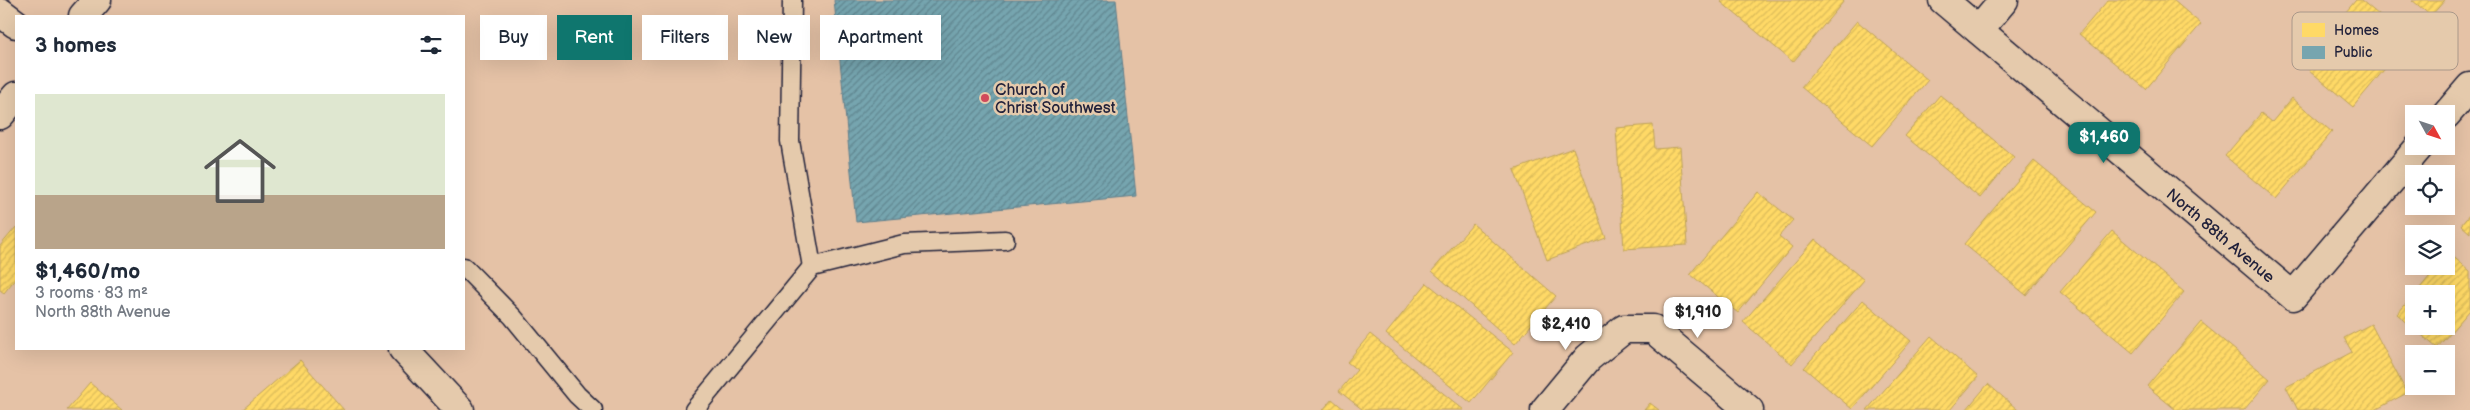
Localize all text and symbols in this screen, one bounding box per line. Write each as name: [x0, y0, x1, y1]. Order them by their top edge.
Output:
legend: [2292, 12, 2458, 70]
chip: Buy: [480, 15, 547, 60]
chip: Rent: [557, 15, 632, 60]
chip: Filters: [642, 15, 728, 60]
chip: New: [738, 15, 810, 60]
chip: Apartment: [820, 15, 941, 60]
text: Homes: [2334, 22, 2379, 39]
icon: filters: [417, 31, 445, 59]
text: 3 homes: [35, 33, 117, 58]
text: Public: [2334, 44, 2372, 61]
place label: Church of Christ Southwest: [995, 81, 1116, 118]
marker: Church of Christ Southwest: [979, 92, 991, 104]
north arrow: [2405, 105, 2455, 155]
map controls: [2405, 105, 2455, 395]
pin: $1,460: [2063, 121, 2145, 164]
icon: home: [195, 126, 285, 216]
text: $1,460: [2079, 128, 2129, 147]
button: locate: [2405, 165, 2455, 215]
street label: North 88th Avenue: [2162, 185, 2278, 288]
button: layers: [2405, 225, 2455, 275]
text: $1,460/mo: [35, 259, 140, 284]
text: 3 rooms · 83 m²: [35, 284, 148, 303]
button: +: [2405, 285, 2455, 335]
pin: $1,910: [1657, 296, 1739, 339]
text: North 88th Avenue: [35, 303, 171, 322]
text: $1,910: [1675, 303, 1721, 322]
pin: $2,410: [1525, 308, 1607, 351]
text: $2,410: [1541, 315, 1591, 334]
button: −: [2405, 345, 2455, 395]

